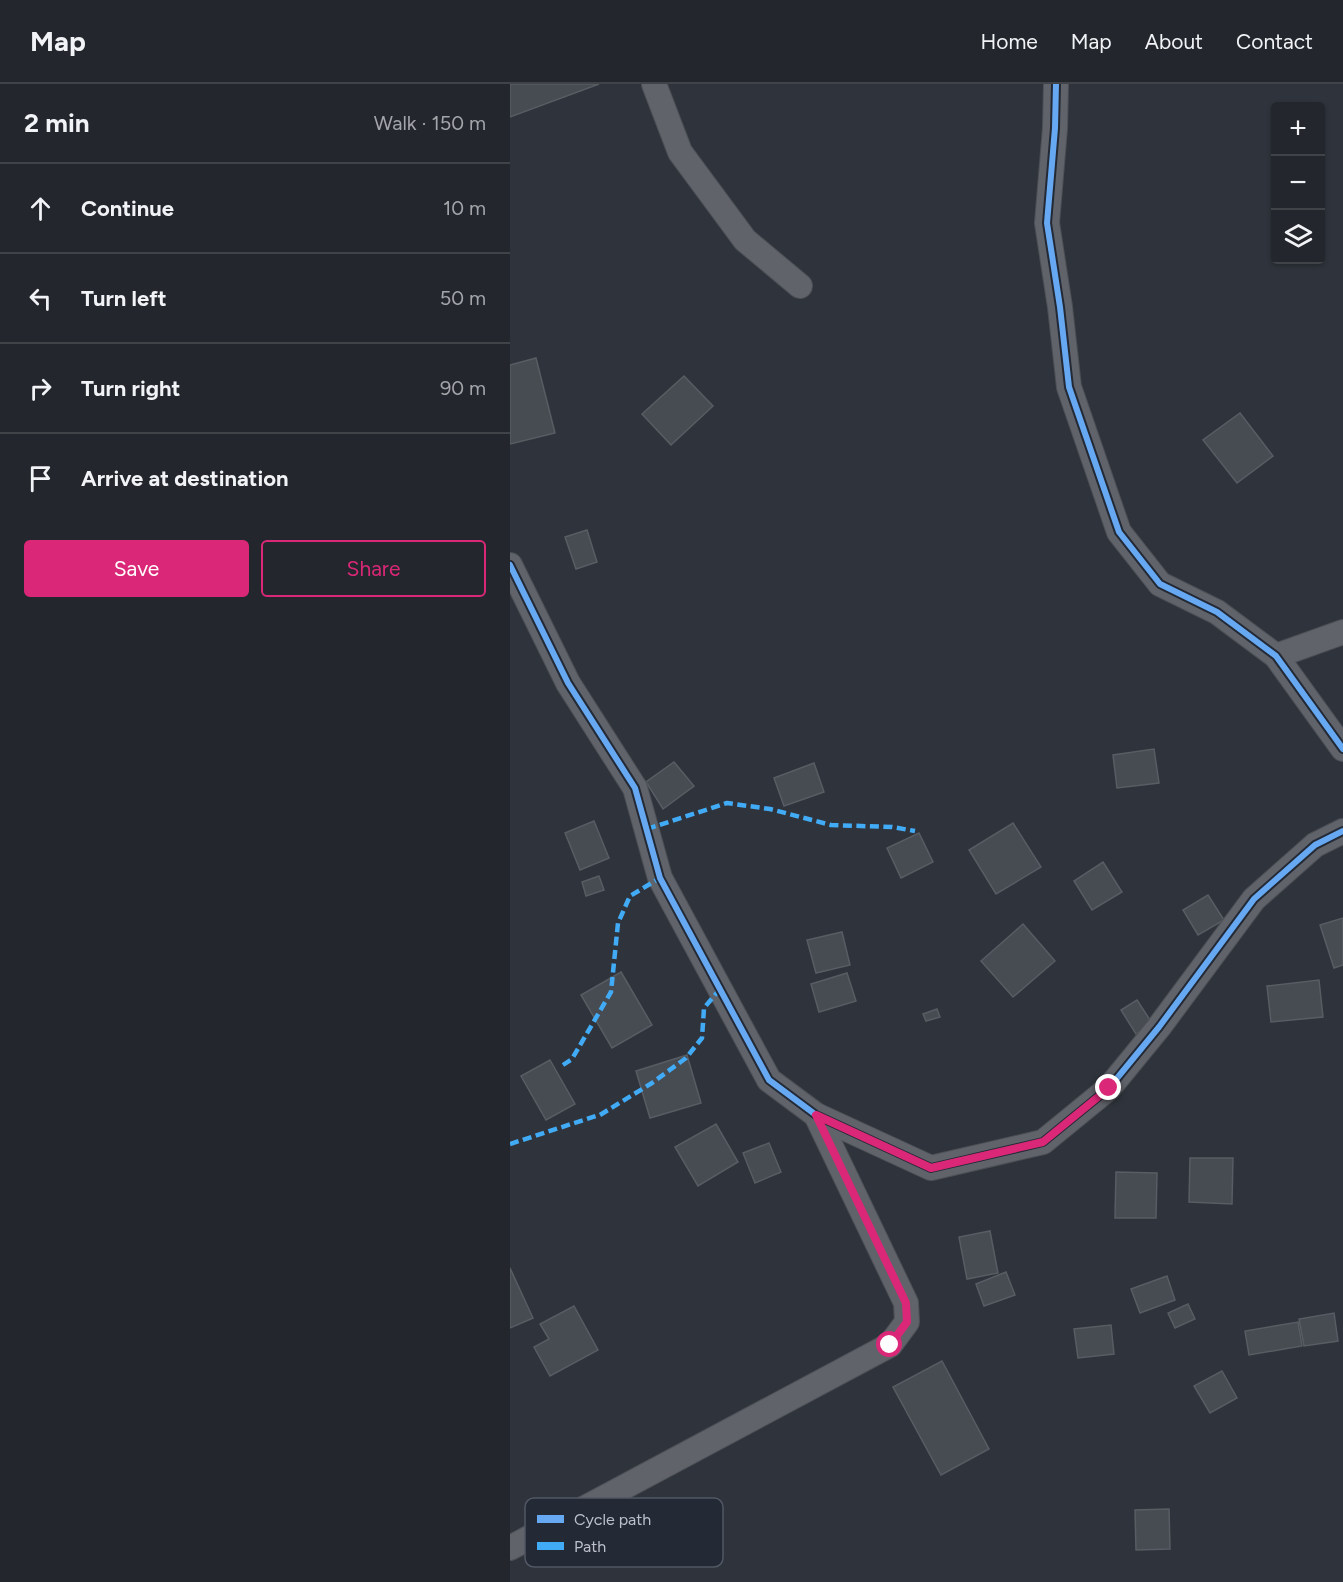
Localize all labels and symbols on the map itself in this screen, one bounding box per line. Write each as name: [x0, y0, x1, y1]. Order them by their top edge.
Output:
route end: [1095, 1074, 1121, 1100]
route start: [876, 1331, 902, 1357]
legend: [525, 1498, 723, 1567]
text: Cycle path: [574, 1510, 651, 1529]
text: Path: [574, 1537, 606, 1556]

